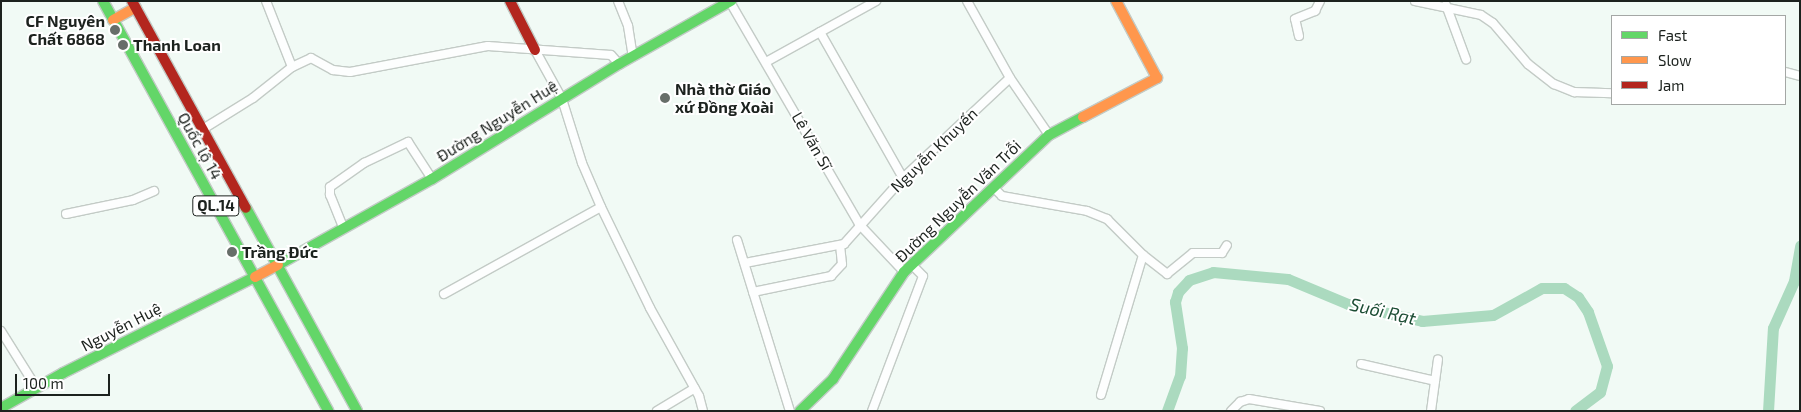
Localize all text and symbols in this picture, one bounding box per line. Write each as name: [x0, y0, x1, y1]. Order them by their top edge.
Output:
place label: CF Nguyên Chất 6868: [25, 11, 105, 49]
legend: [1611, 15, 1786, 105]
marker: CF Nguyên Chất 6868: [109, 24, 121, 36]
text: Fast: [1658, 26, 1687, 44]
place label: Thanh Loan: [133, 35, 221, 55]
marker: Thanh Loan: [117, 39, 129, 51]
text: Slow: [1658, 51, 1692, 69]
street label: Đường Nguyễn Huệ: [433, 76, 561, 166]
text: Jam: [1658, 76, 1684, 94]
place label: Nhà thờ Giáo xứ Đồng Xoài: [675, 79, 774, 117]
marker: Nhà thờ Giáo xứ Đồng Xoài: [659, 92, 671, 104]
street label: Nguyễn Khuyến: [887, 104, 981, 196]
street label: Lê Văn Sĩ: [788, 108, 836, 174]
street label: Quốc lộ 14: [174, 109, 226, 183]
street label: Đường Nguyễn Văn Trỗi: [891, 136, 1025, 266]
road number: QL.14: [192, 194, 240, 218]
place label: Trầng Đức: [242, 242, 318, 262]
marker: Trầng Đức: [226, 246, 238, 258]
water label: Suối Rạt: [1348, 293, 1418, 329]
street label: Nguyễn Huệ: [78, 299, 164, 355]
scale bar: [18, 364, 112, 396]
text: 100 m: [23, 374, 64, 392]

